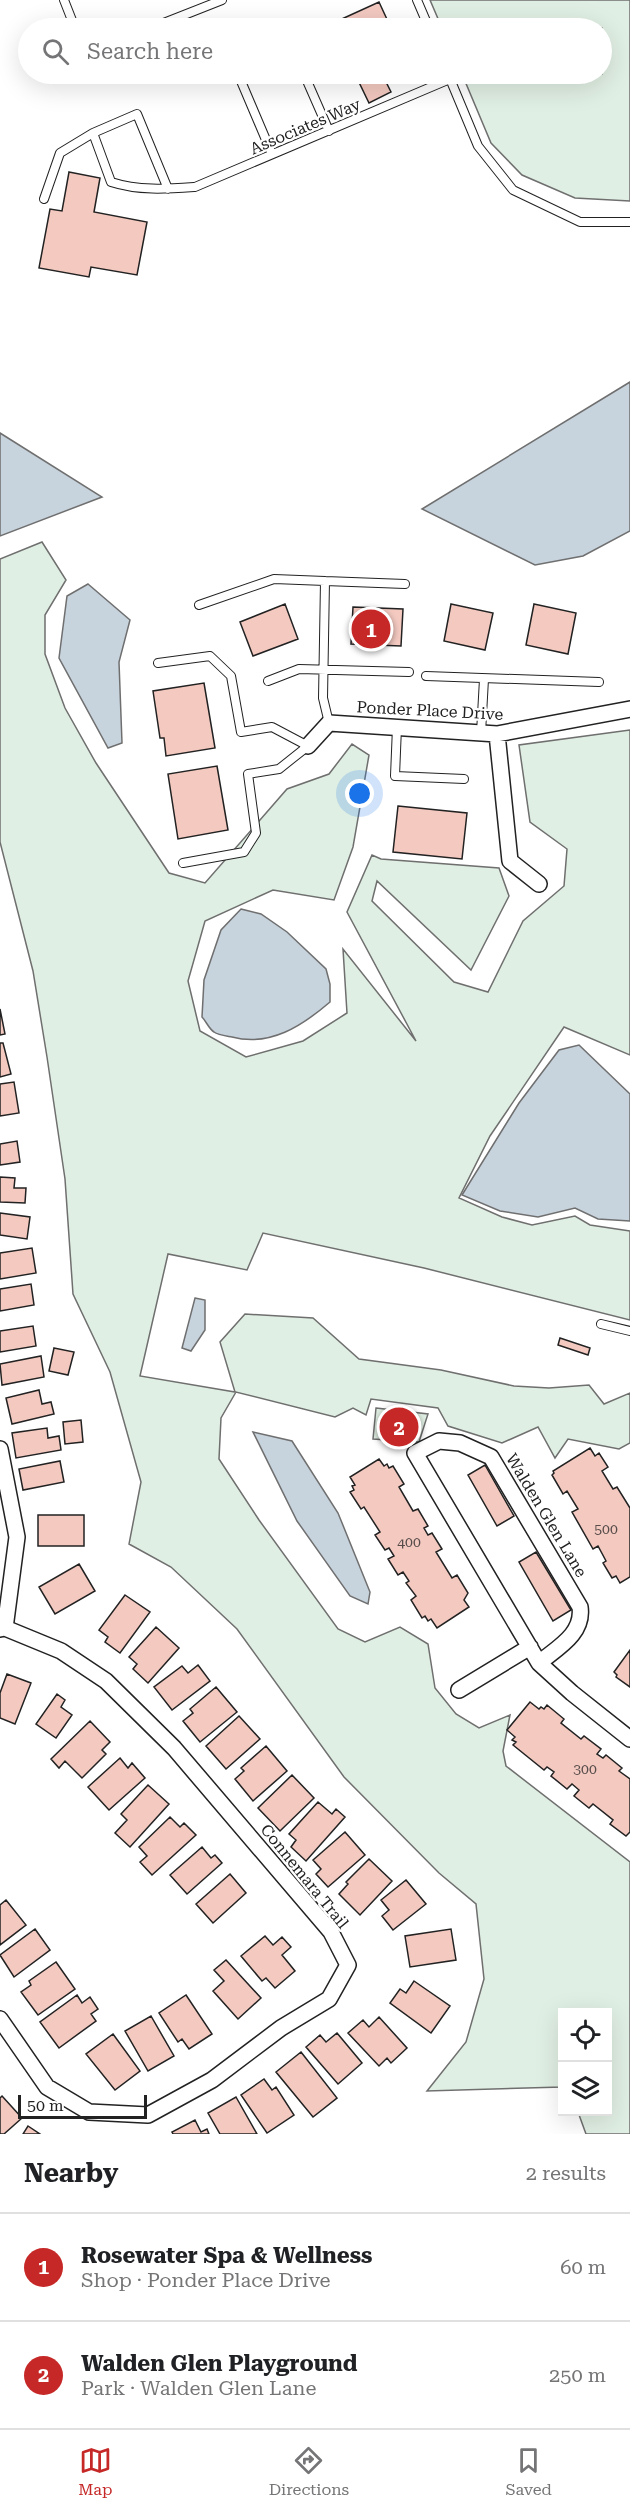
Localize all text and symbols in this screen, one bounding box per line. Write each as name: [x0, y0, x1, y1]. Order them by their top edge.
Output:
search box: [18, 18, 612, 84]
icon: search: [39, 35, 72, 68]
text: Search here: [87, 39, 213, 64]
street label: Associates Way: [247, 94, 364, 158]
pin: 1: [352, 606, 391, 652]
street label: Ponder Place Drive: [356, 697, 504, 724]
your location: [345, 779, 374, 808]
pin: 2: [380, 1404, 418, 1450]
street label: Walden Glen Lane: [502, 1450, 591, 1581]
house number: 500: [594, 1521, 618, 1537]
house number: 400: [397, 1534, 421, 1550]
house number: 300: [573, 1761, 597, 1777]
street label: Connemara Trail: [257, 1820, 353, 1932]
map controls: [558, 2008, 612, 2116]
button: locate: [558, 2008, 612, 2062]
button: layers: [558, 2062, 612, 2116]
scale bar: [18, 2092, 147, 2120]
text: 50 m: [27, 2096, 64, 2115]
text: Nearby: [24, 2158, 118, 2188]
text: 2 results: [526, 2161, 606, 2185]
text: Rosewater Spa & Wellness: [81, 2243, 372, 2268]
text: 1: [38, 2255, 49, 2279]
text: 60 m: [560, 2255, 606, 2279]
text: Shop · Ponder Place Drive: [81, 2268, 331, 2292]
text: Walden Glen Playground: [81, 2351, 358, 2376]
text: 2: [38, 2363, 49, 2387]
text: 250 m: [549, 2363, 606, 2387]
text: Park · Walden Glen Lane: [81, 2376, 316, 2400]
tab: Map: [78, 2444, 112, 2499]
tab: Directions: [269, 2444, 349, 2499]
tab: Saved: [505, 2444, 552, 2499]

